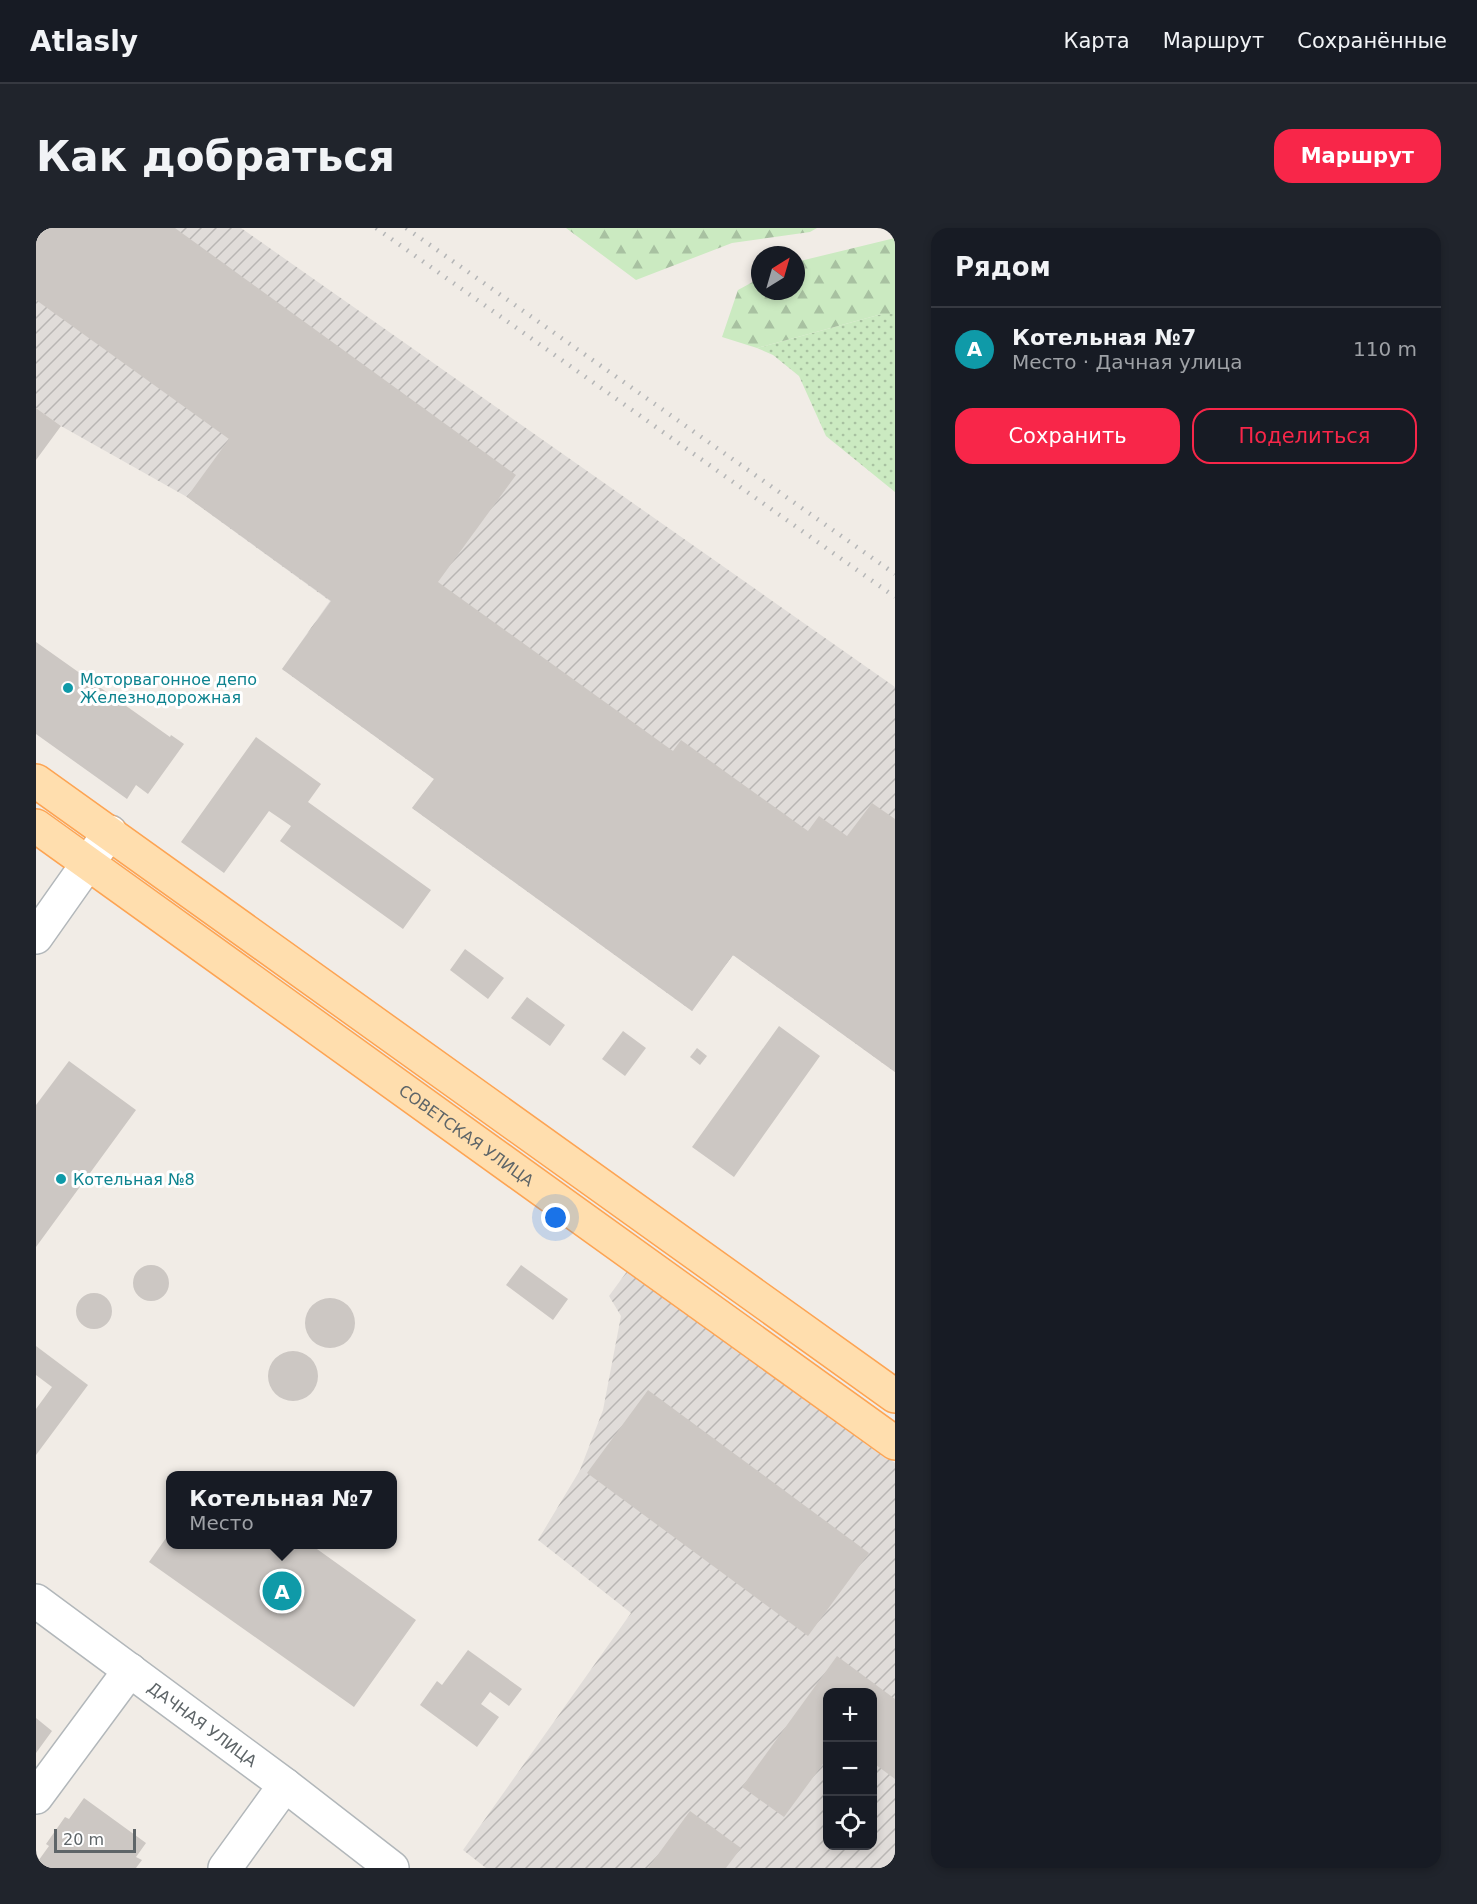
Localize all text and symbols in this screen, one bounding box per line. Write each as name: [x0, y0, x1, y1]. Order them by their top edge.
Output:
text: Atlasly: [30, 25, 138, 58]
text: Карта: [1064, 29, 1130, 53]
text: Маршрут: [1163, 29, 1264, 53]
text: Сохранённые: [1297, 29, 1447, 53]
button: Маршрут: [1274, 129, 1441, 183]
text: Как добраться: [36, 132, 395, 181]
north arrow: [751, 246, 805, 300]
text: Рядом: [955, 252, 1051, 282]
text: Котельная №7: [1012, 325, 1196, 350]
text: A: [967, 337, 982, 361]
text: 110 m: [1353, 337, 1417, 361]
text: Место · Дачная улица: [1012, 350, 1242, 374]
button: Сохранить: [955, 408, 1180, 464]
button: Поделиться: [1192, 408, 1417, 464]
place label: Моторвагонное депо Железнодорожная: [80, 670, 257, 707]
marker: Моторвагонное депо Железнодорожная: [61, 681, 75, 695]
street label: СОВЕТСКАЯ УЛИЦА: [395, 1081, 537, 1190]
place label: Котельная №8: [73, 1170, 195, 1189]
marker: Котельная №8: [54, 1172, 68, 1186]
your location: [541, 1203, 570, 1232]
popup: [166, 1471, 397, 1549]
text: Котельная №7: [189, 1486, 374, 1511]
text: Место: [189, 1511, 254, 1535]
pin: A: [262, 1568, 302, 1614]
street label: ДАЧНАЯ УЛИЦА: [144, 1678, 260, 1771]
map controls: [823, 1688, 877, 1850]
button: +: [823, 1688, 877, 1742]
button: −: [823, 1742, 877, 1796]
button: locate: [823, 1796, 877, 1850]
scale bar: [54, 1826, 136, 1854]
text: 20 m: [63, 1830, 104, 1849]

